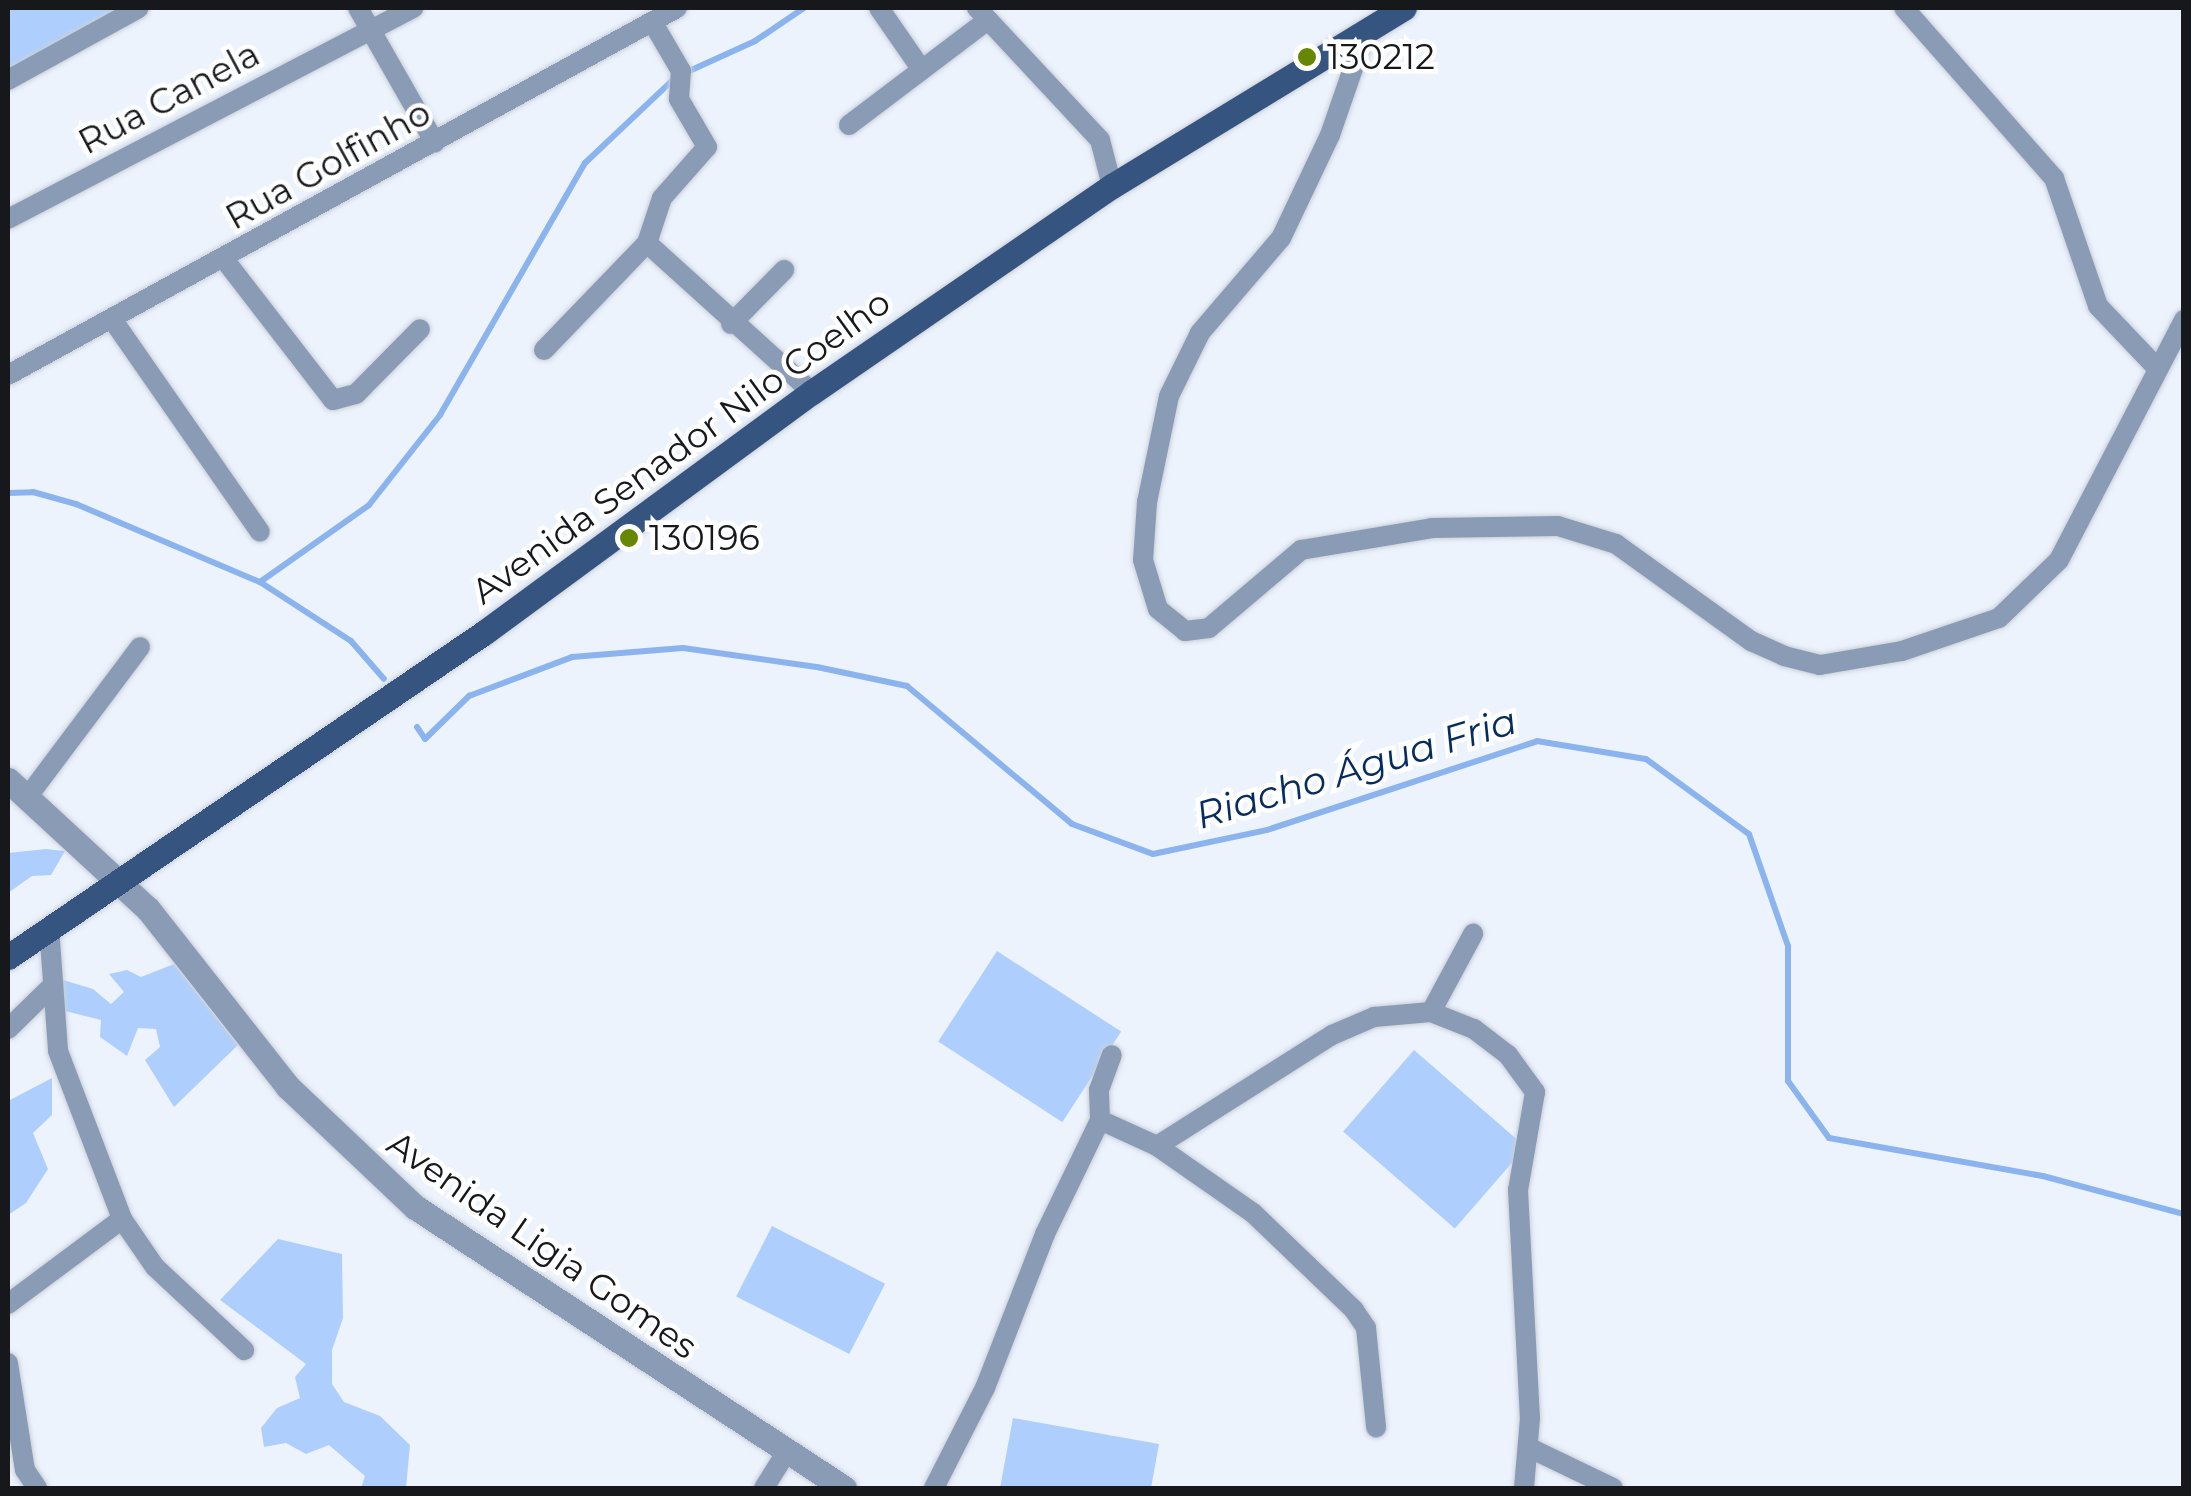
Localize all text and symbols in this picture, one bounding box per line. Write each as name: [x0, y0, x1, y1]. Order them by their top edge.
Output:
street label: Rua Canela: [71, 33, 267, 163]
place label: 130212: [1327, 36, 1435, 78]
marker: 130212: [1296, 46, 1318, 68]
street label: Rua Golfinho: [218, 92, 438, 238]
street label: Avenida Senador Nilo Coelho: [464, 281, 898, 613]
place label: 130196: [649, 517, 760, 559]
marker: 130196: [618, 527, 640, 549]
water label: Riacho Água Fria: [1190, 698, 1522, 838]
street label: Avenida Ligia Gomes: [379, 1122, 705, 1368]

